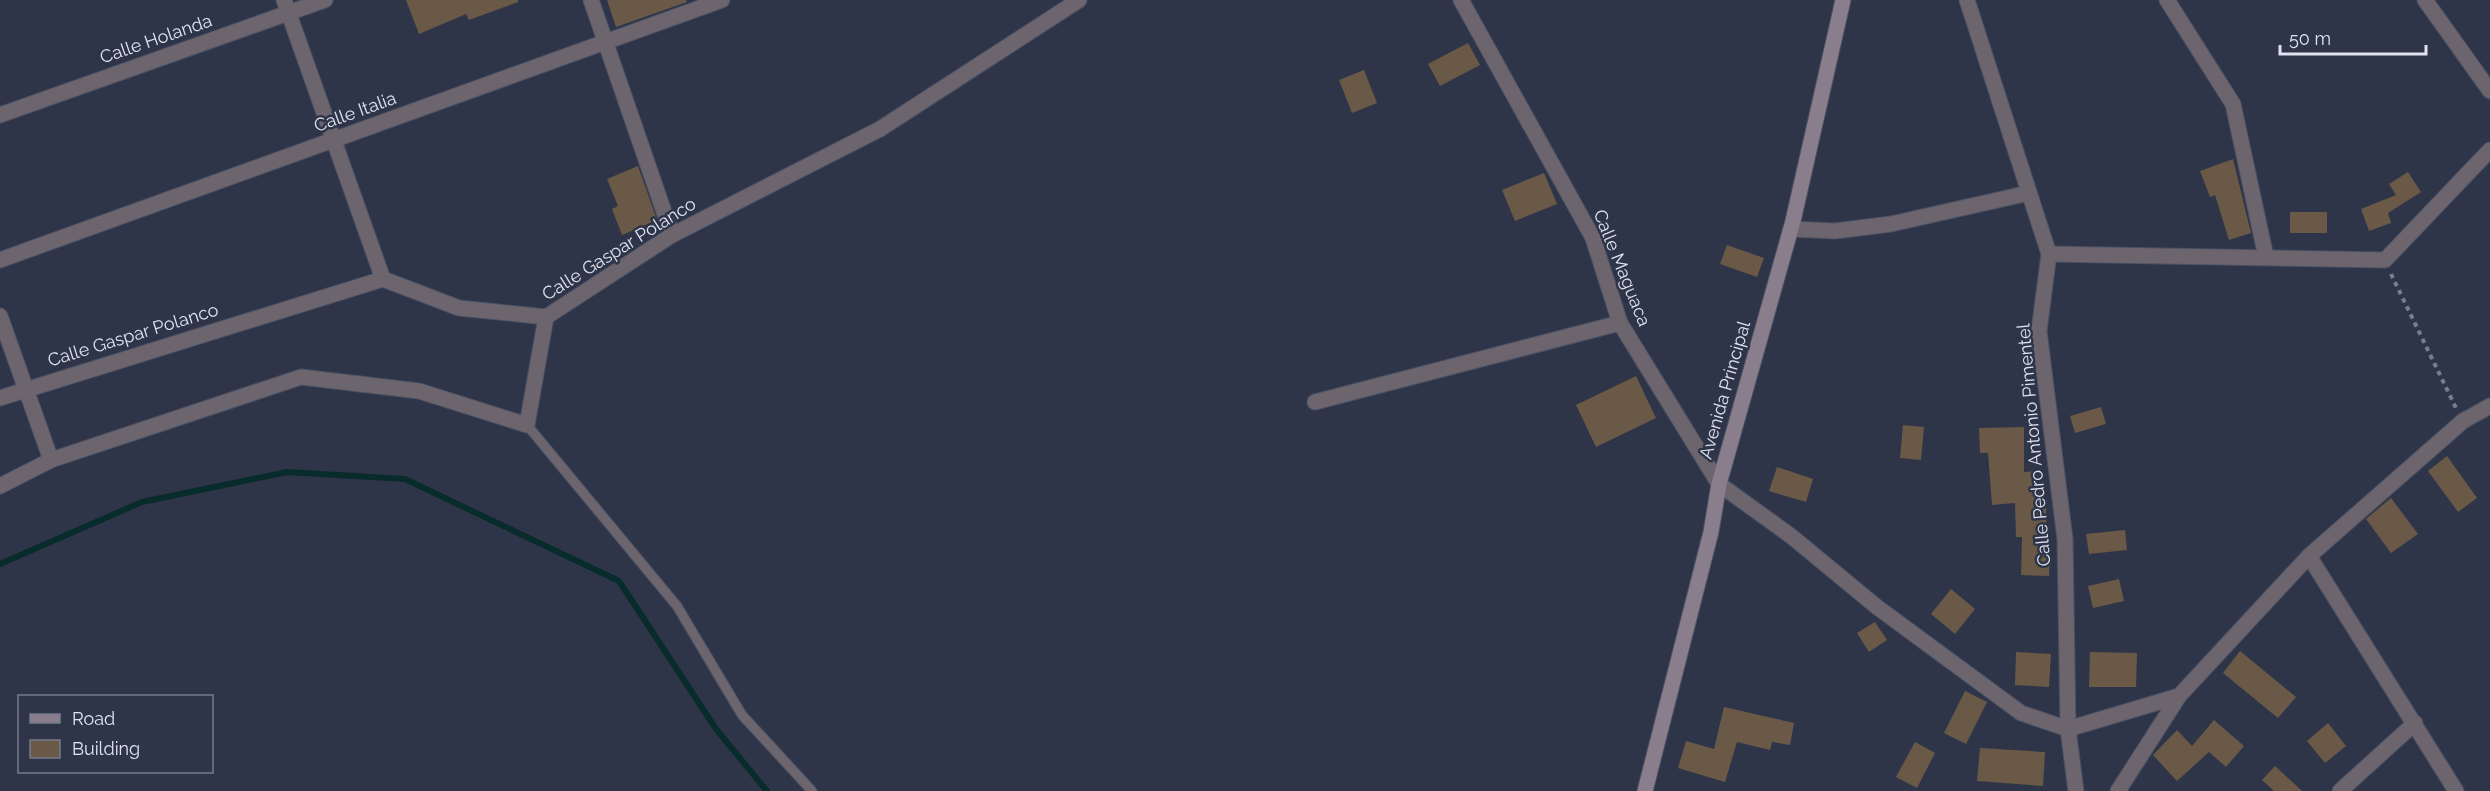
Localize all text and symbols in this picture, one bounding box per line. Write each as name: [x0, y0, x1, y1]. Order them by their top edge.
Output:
street label: Calle Holanda: [97, 10, 215, 68]
scale bar: [2280, 18, 2426, 56]
text: 50 m: [2289, 28, 2331, 49]
street label: Calle Italia: [311, 87, 399, 136]
street label: Calle Gaspar Polanco: [538, 193, 700, 304]
street label: Calle Maguaca: [1590, 206, 1655, 329]
street label: Calle Gaspar Polanco: [45, 298, 221, 370]
street label: Avenida Principal: [1695, 318, 1754, 461]
street label: Calle Pedro Antonio Pimentel: [2012, 323, 2055, 567]
legend: [18, 695, 213, 773]
text: Road: [72, 708, 115, 729]
text: Building: [72, 738, 140, 759]

